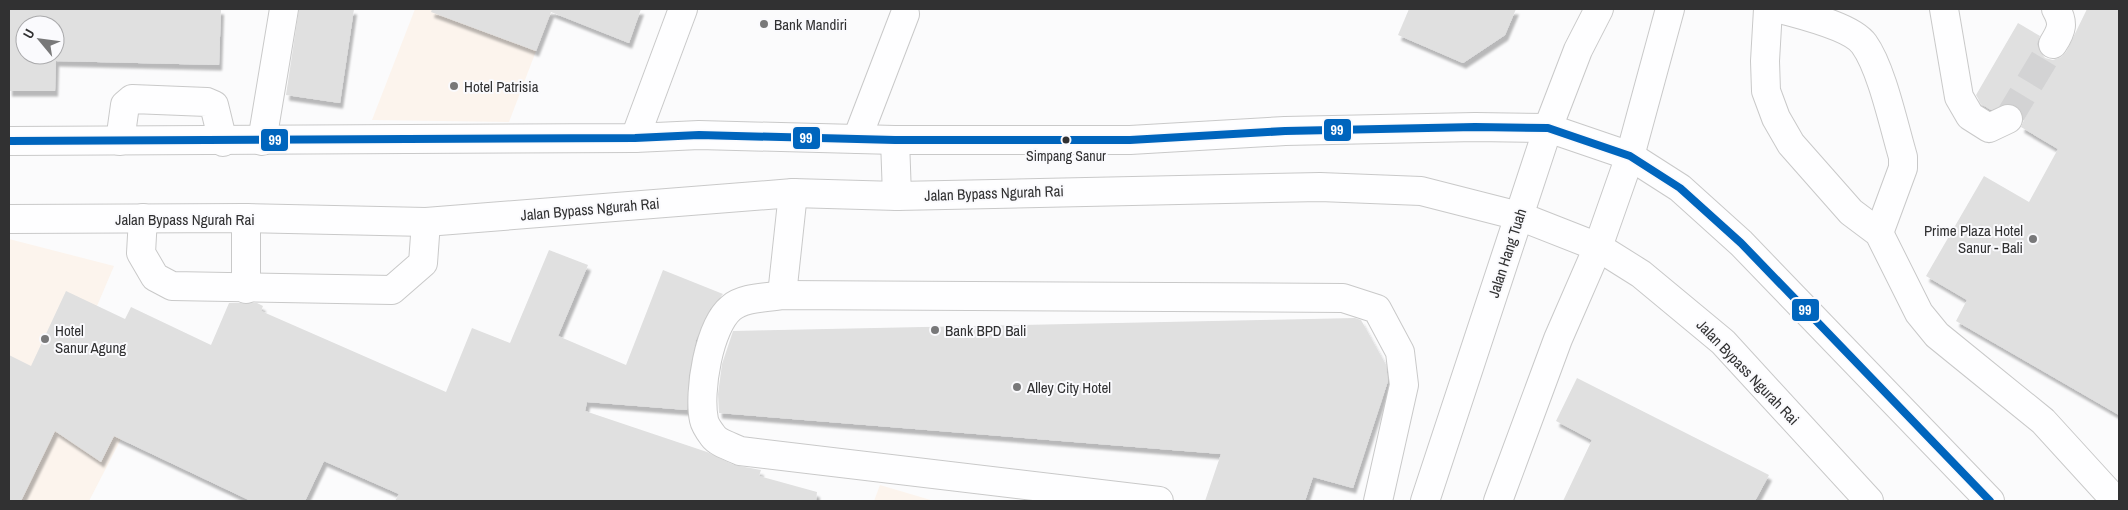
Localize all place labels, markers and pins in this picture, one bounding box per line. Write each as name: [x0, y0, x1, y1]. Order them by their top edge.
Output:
place label: Bank Mandiri: [774, 14, 847, 35]
marker: Bank Mandiri: [758, 18, 770, 30]
place label: Hotel Patrisia: [464, 76, 539, 97]
marker: Hotel Patrisia: [448, 80, 460, 92]
marker: Simpang Sanur: [1061, 135, 1071, 145]
place label: Simpang Sanur: [1026, 147, 1106, 165]
place label: Prime Plaza Hotel Sanur - Bali: [1924, 220, 2023, 258]
marker: Prime Plaza Hotel Sanur - Bali: [2027, 233, 2039, 245]
place label: Hotel Sanur Agung: [55, 320, 126, 358]
place label: Bank BPD Bali: [945, 320, 1026, 341]
marker: Bank BPD Bali: [929, 324, 941, 336]
marker: Hotel Sanur Agung: [39, 333, 51, 345]
place label: Alley City Hotel: [1026, 377, 1111, 398]
marker: Alley City Hotel: [1011, 381, 1023, 393]

